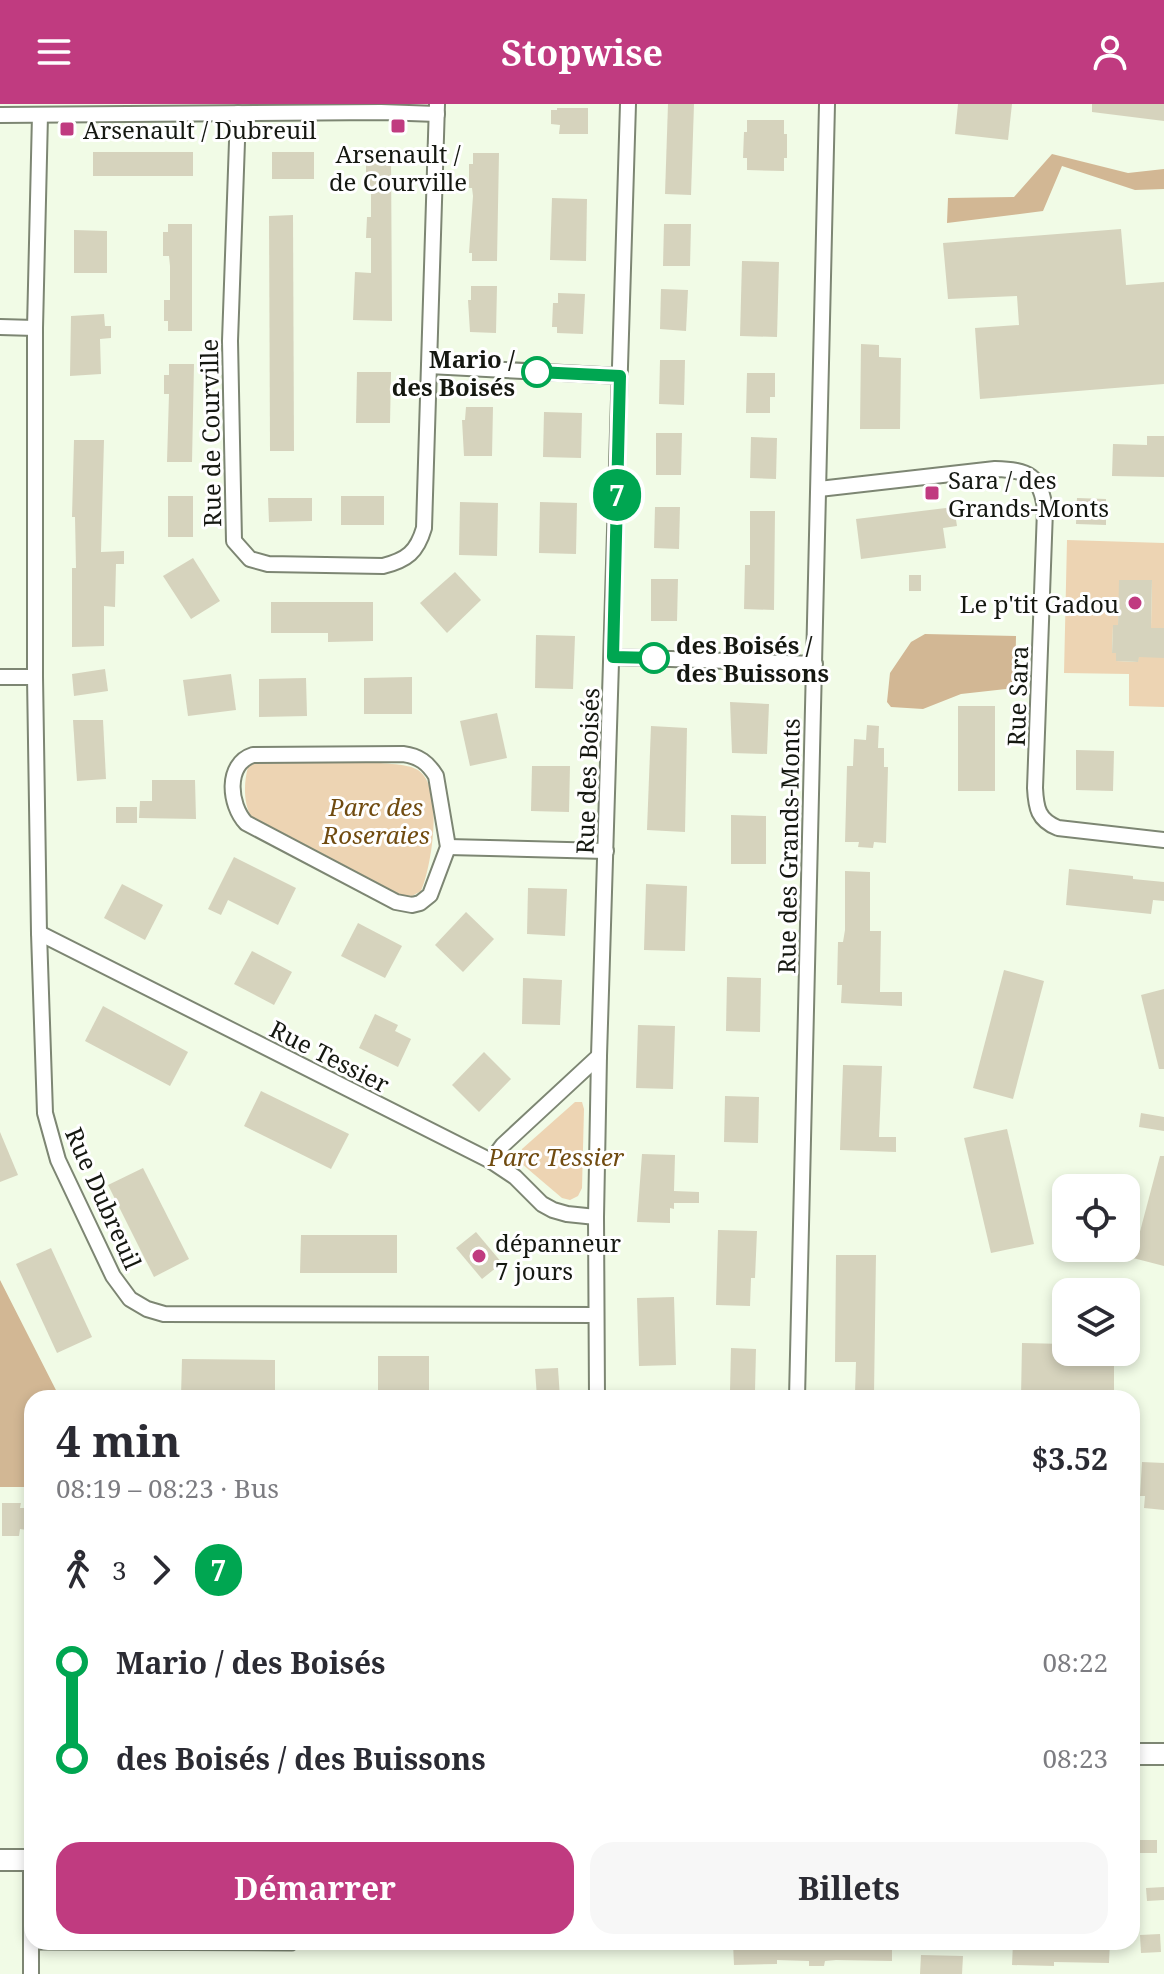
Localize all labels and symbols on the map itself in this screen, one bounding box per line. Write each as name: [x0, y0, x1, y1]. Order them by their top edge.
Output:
place label: Arsenault / Dubreuil: [83, 113, 317, 146]
marker: Arsenault / de Courville: [389, 117, 407, 135]
marker: Arsenault / Dubreuil: [58, 120, 76, 138]
place label: Arsenault / de Courville: [329, 137, 467, 198]
street label: Rue de Courville: [192, 339, 228, 527]
place label: Mario / des Boisés: [392, 342, 515, 403]
marker: Mario / des Boisés: [522, 357, 552, 387]
place label: Sara / des Grands-Monts: [948, 463, 1109, 524]
line badge: 7: [591, 469, 643, 521]
marker: Sara / des Grands-Monts: [923, 484, 941, 502]
place label: Le p'tit Gadou: [960, 587, 1119, 620]
marker: Le p'tit Gadou: [1126, 594, 1144, 612]
place label: des Boisés / des Buissons: [676, 628, 829, 689]
marker: des Boisés / des Buissons: [639, 643, 669, 673]
street label: Rue Sara: [999, 645, 1035, 747]
street label: Rue des Boisés: [568, 687, 606, 855]
street label: Rue des Grands-Monts: [769, 718, 807, 974]
park label: Parc des Roseraies: [321, 790, 430, 851]
street label: Rue Tessier: [265, 1012, 395, 1100]
street label: Rue Dubreuil: [58, 1122, 150, 1275]
park label: Parc Tessier: [487, 1140, 625, 1173]
place label: dépanneur 7 jours: [495, 1226, 621, 1287]
marker: dépanneur 7 jours: [470, 1247, 488, 1265]

